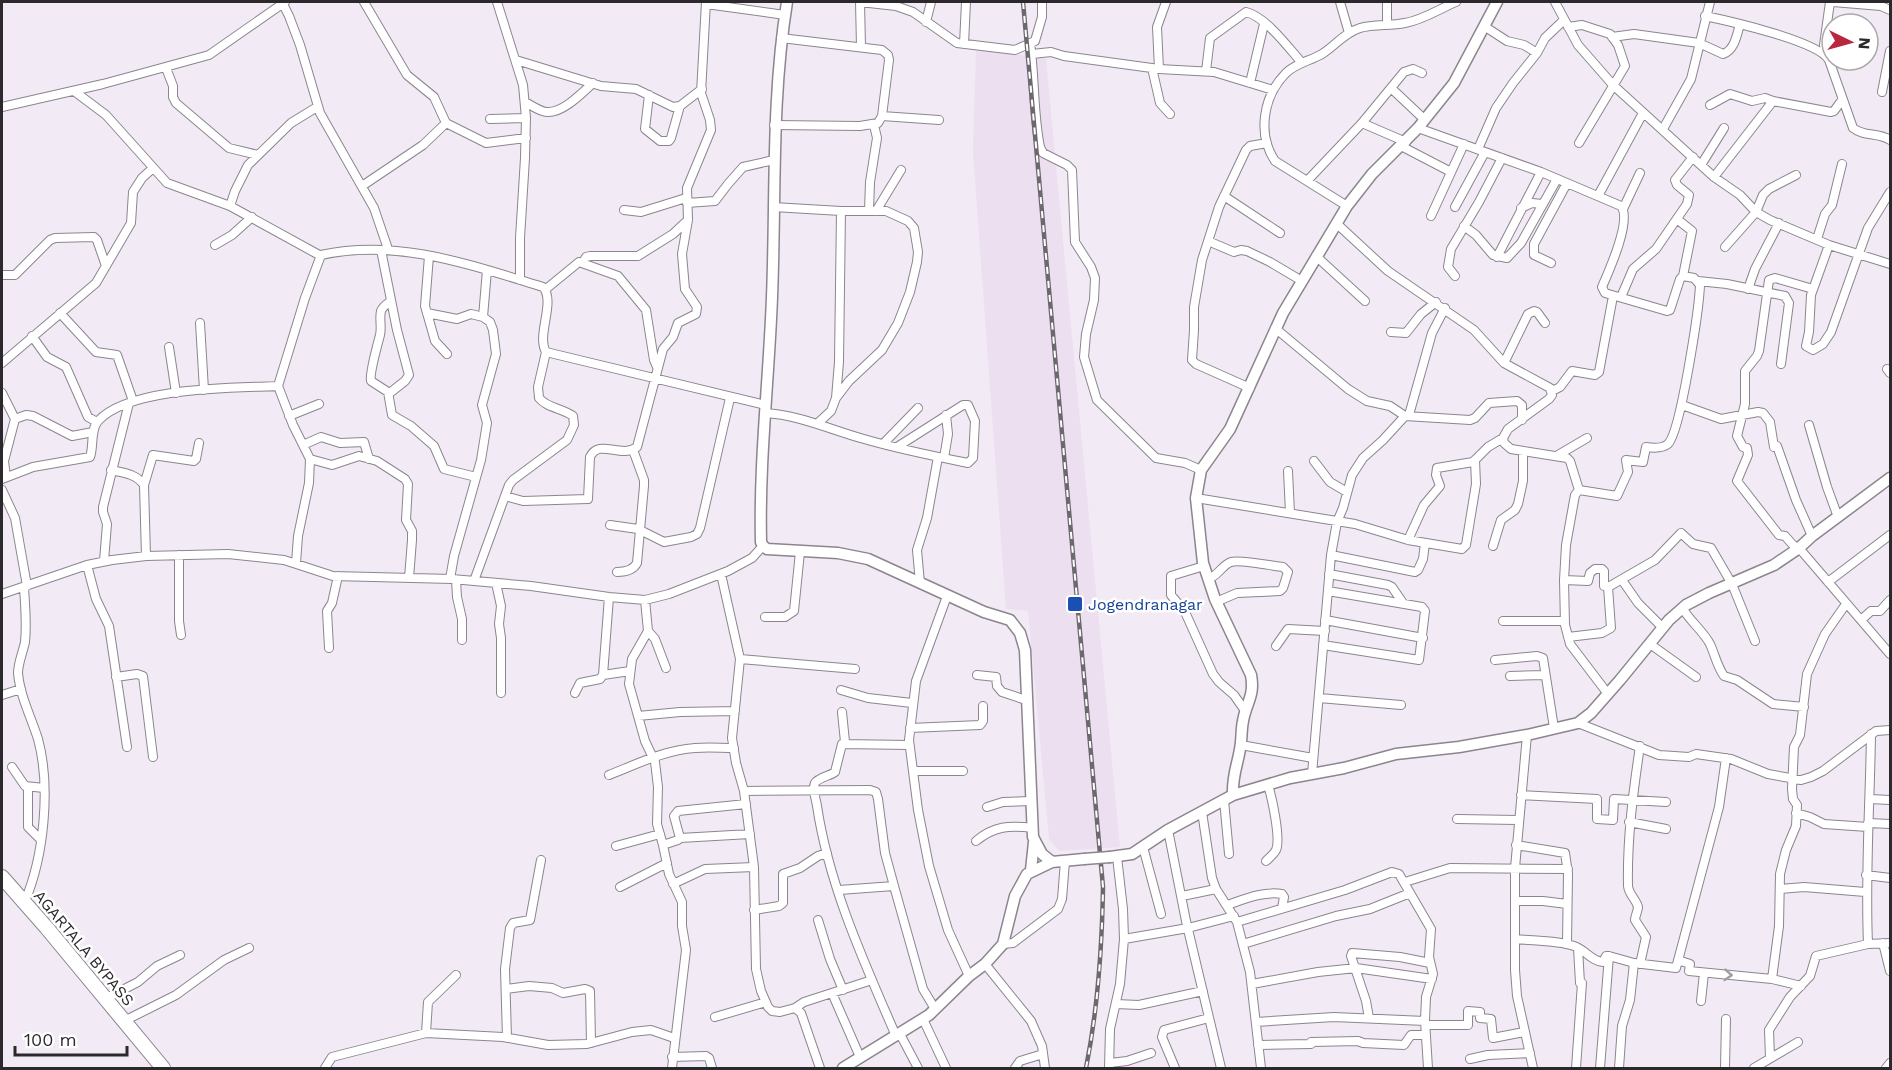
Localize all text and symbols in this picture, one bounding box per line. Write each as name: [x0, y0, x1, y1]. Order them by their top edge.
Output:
north arrow: [1820, 12, 1880, 72]
text: N: [1854, 37, 1874, 50]
marker: Jogendranagar: [1066, 595, 1084, 613]
place label: Jogendranagar: [1088, 595, 1203, 614]
street label: AGARTALA BYPASS: [30, 886, 138, 1010]
one-way arrow: [1723, 968, 1732, 981]
scale bar: [15, 1019, 128, 1057]
text: 100 m: [24, 1029, 77, 1050]

